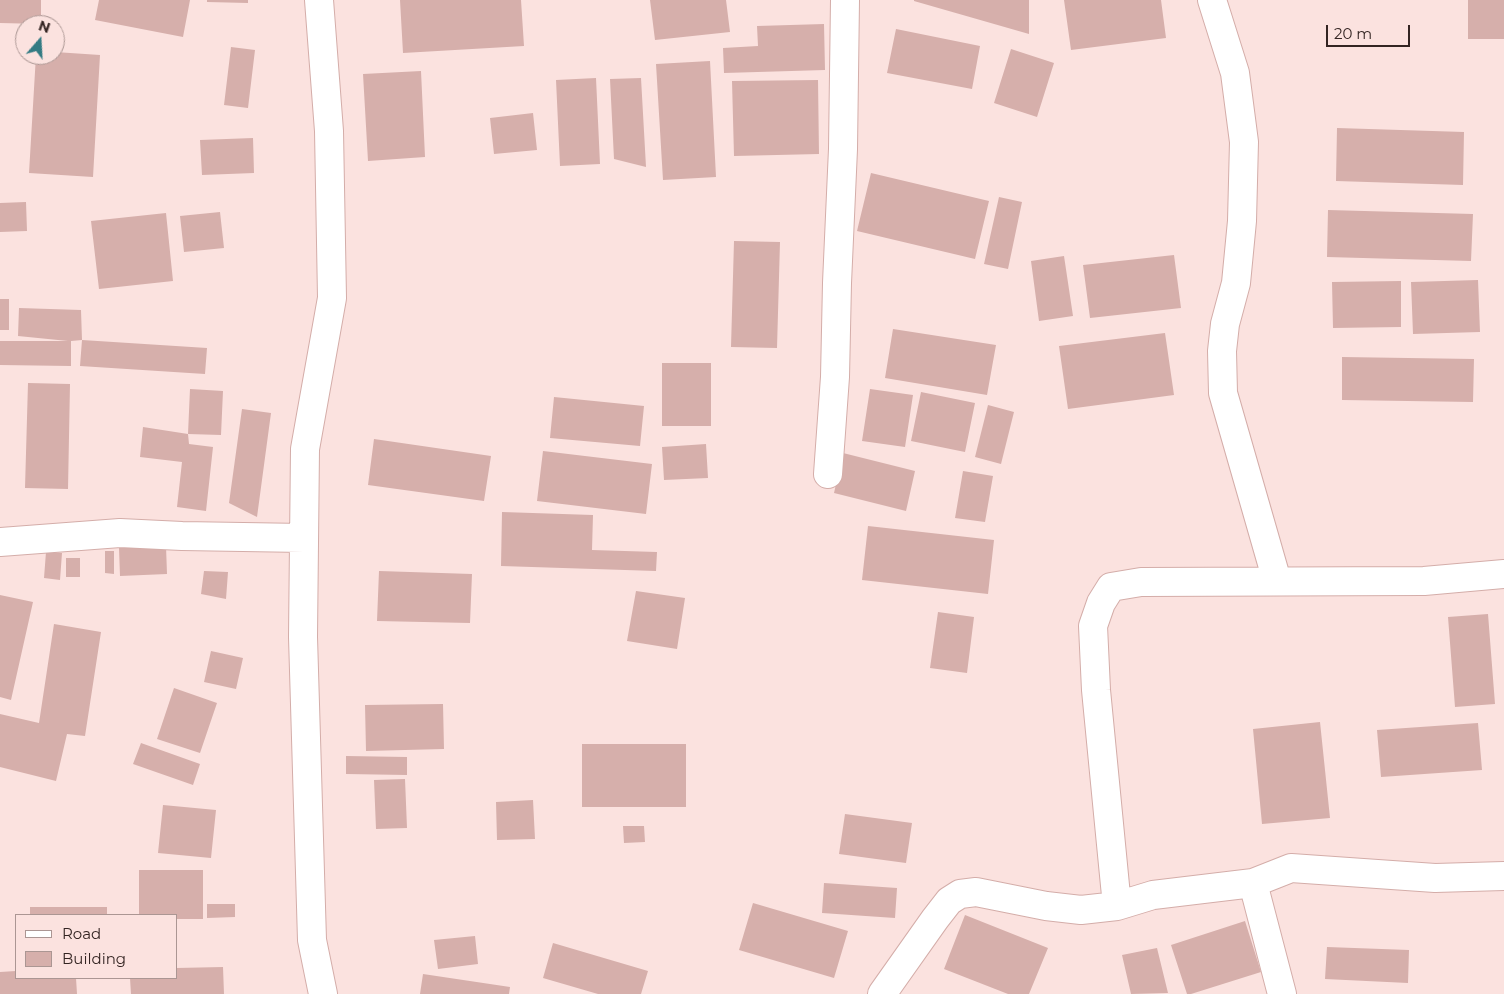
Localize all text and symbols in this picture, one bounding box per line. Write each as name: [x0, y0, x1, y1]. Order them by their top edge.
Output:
north arrow: [15, 15, 65, 65]
scale bar: [1329, 15, 1413, 47]
text: N: [36, 16, 53, 37]
text: 20 m: [1334, 24, 1372, 43]
legend: [15, 914, 178, 979]
text: Road: [62, 924, 101, 943]
text: Building: [62, 949, 126, 968]

